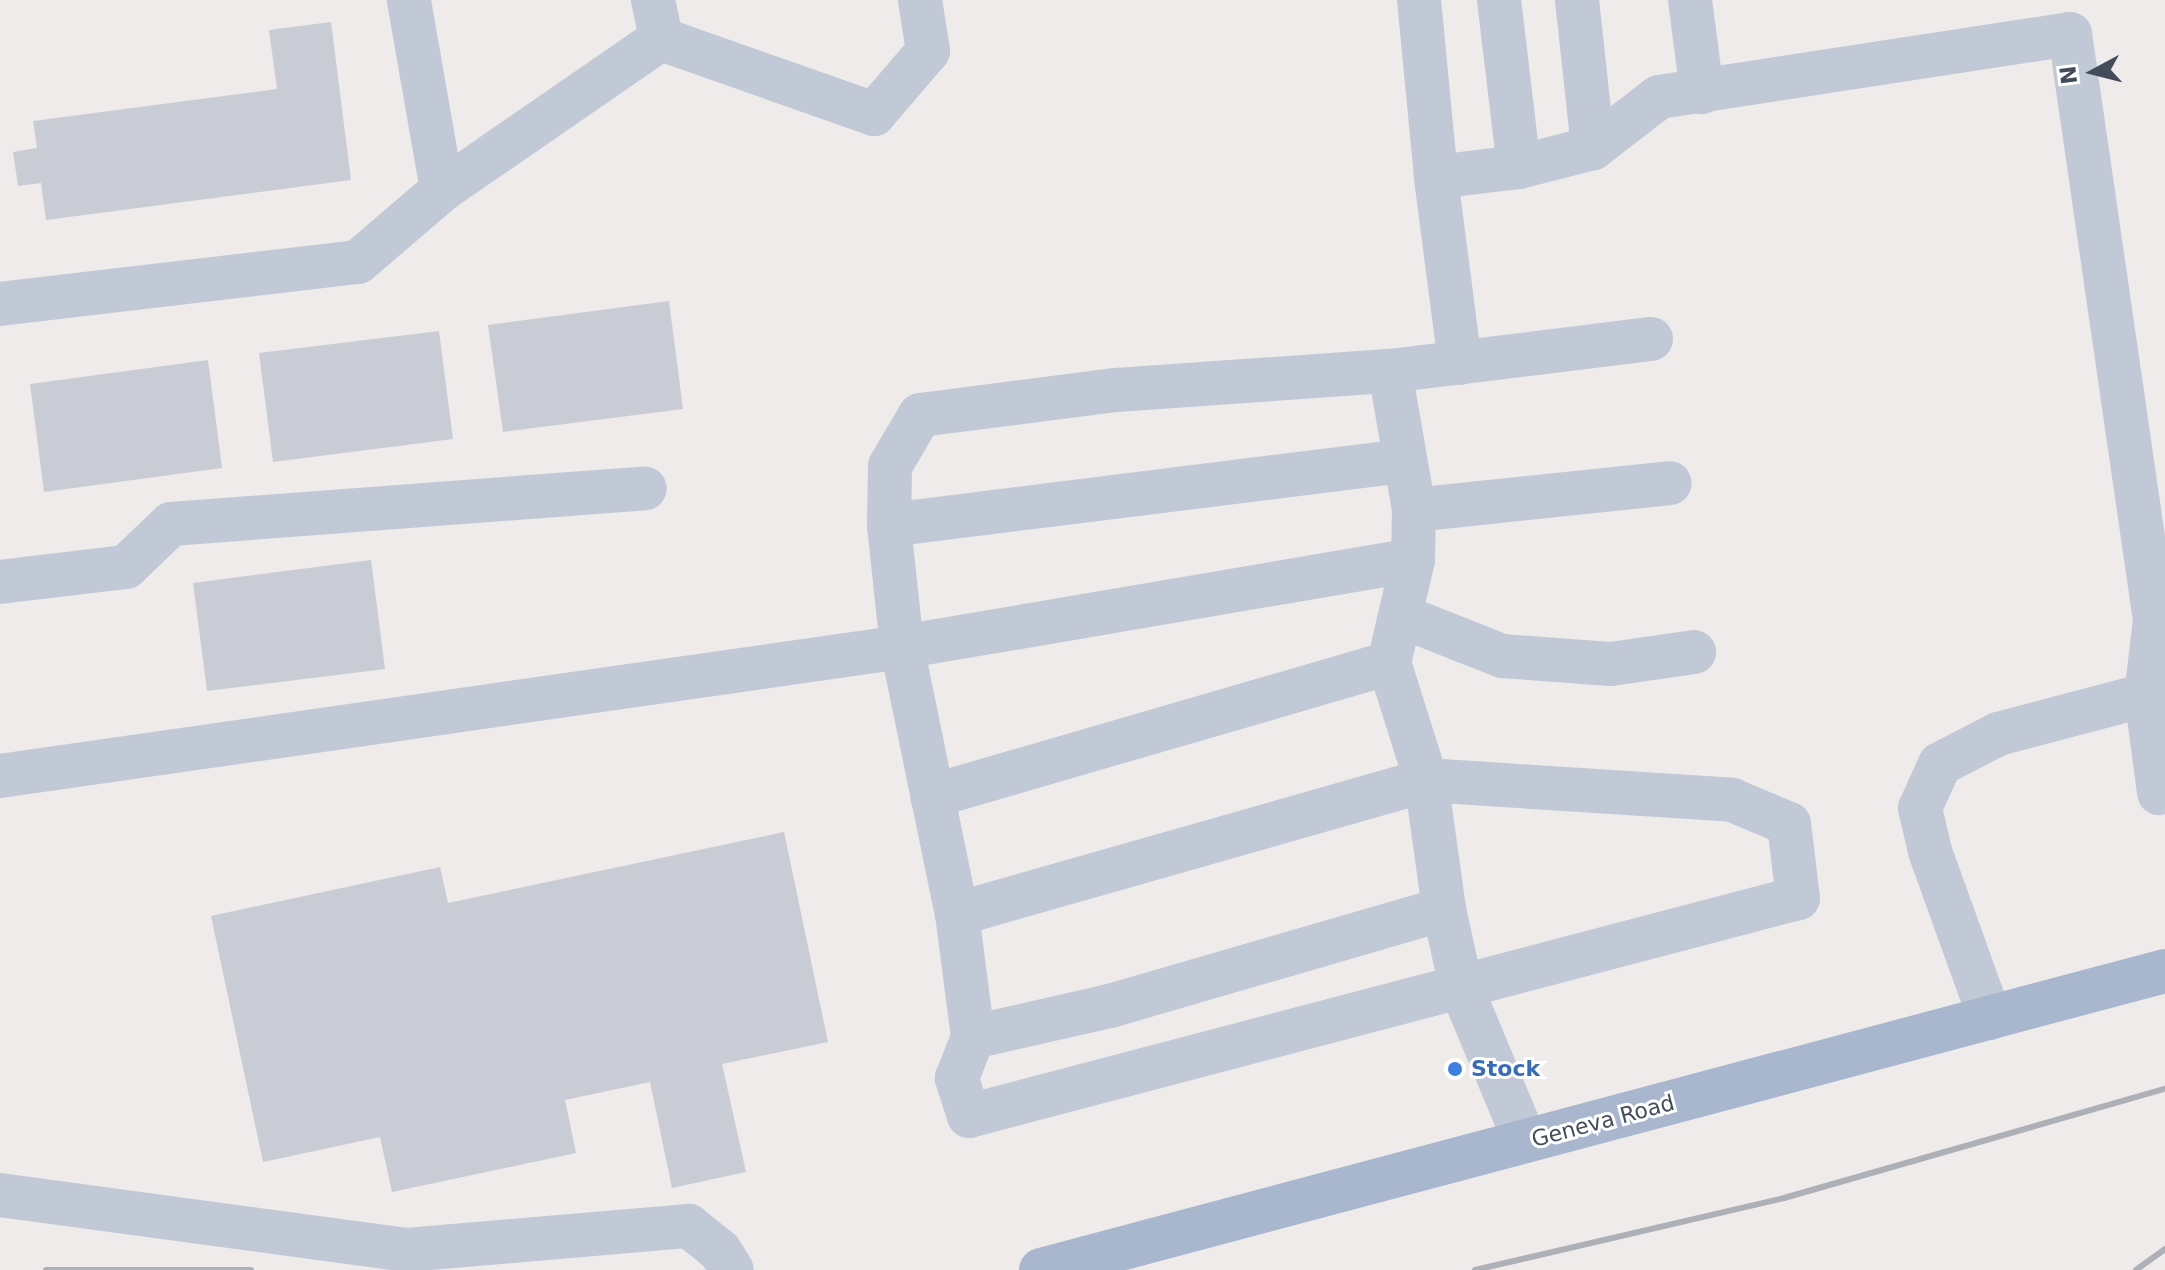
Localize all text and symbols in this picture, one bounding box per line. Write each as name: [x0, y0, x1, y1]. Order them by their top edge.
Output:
north arrow: [2053, 32, 2133, 112]
text: N: [2055, 64, 2082, 86]
place label: Stock: [1471, 1056, 1540, 1082]
marker: Stock: [1446, 1060, 1464, 1078]
street label: Geneva Road: [1529, 1089, 1677, 1153]

